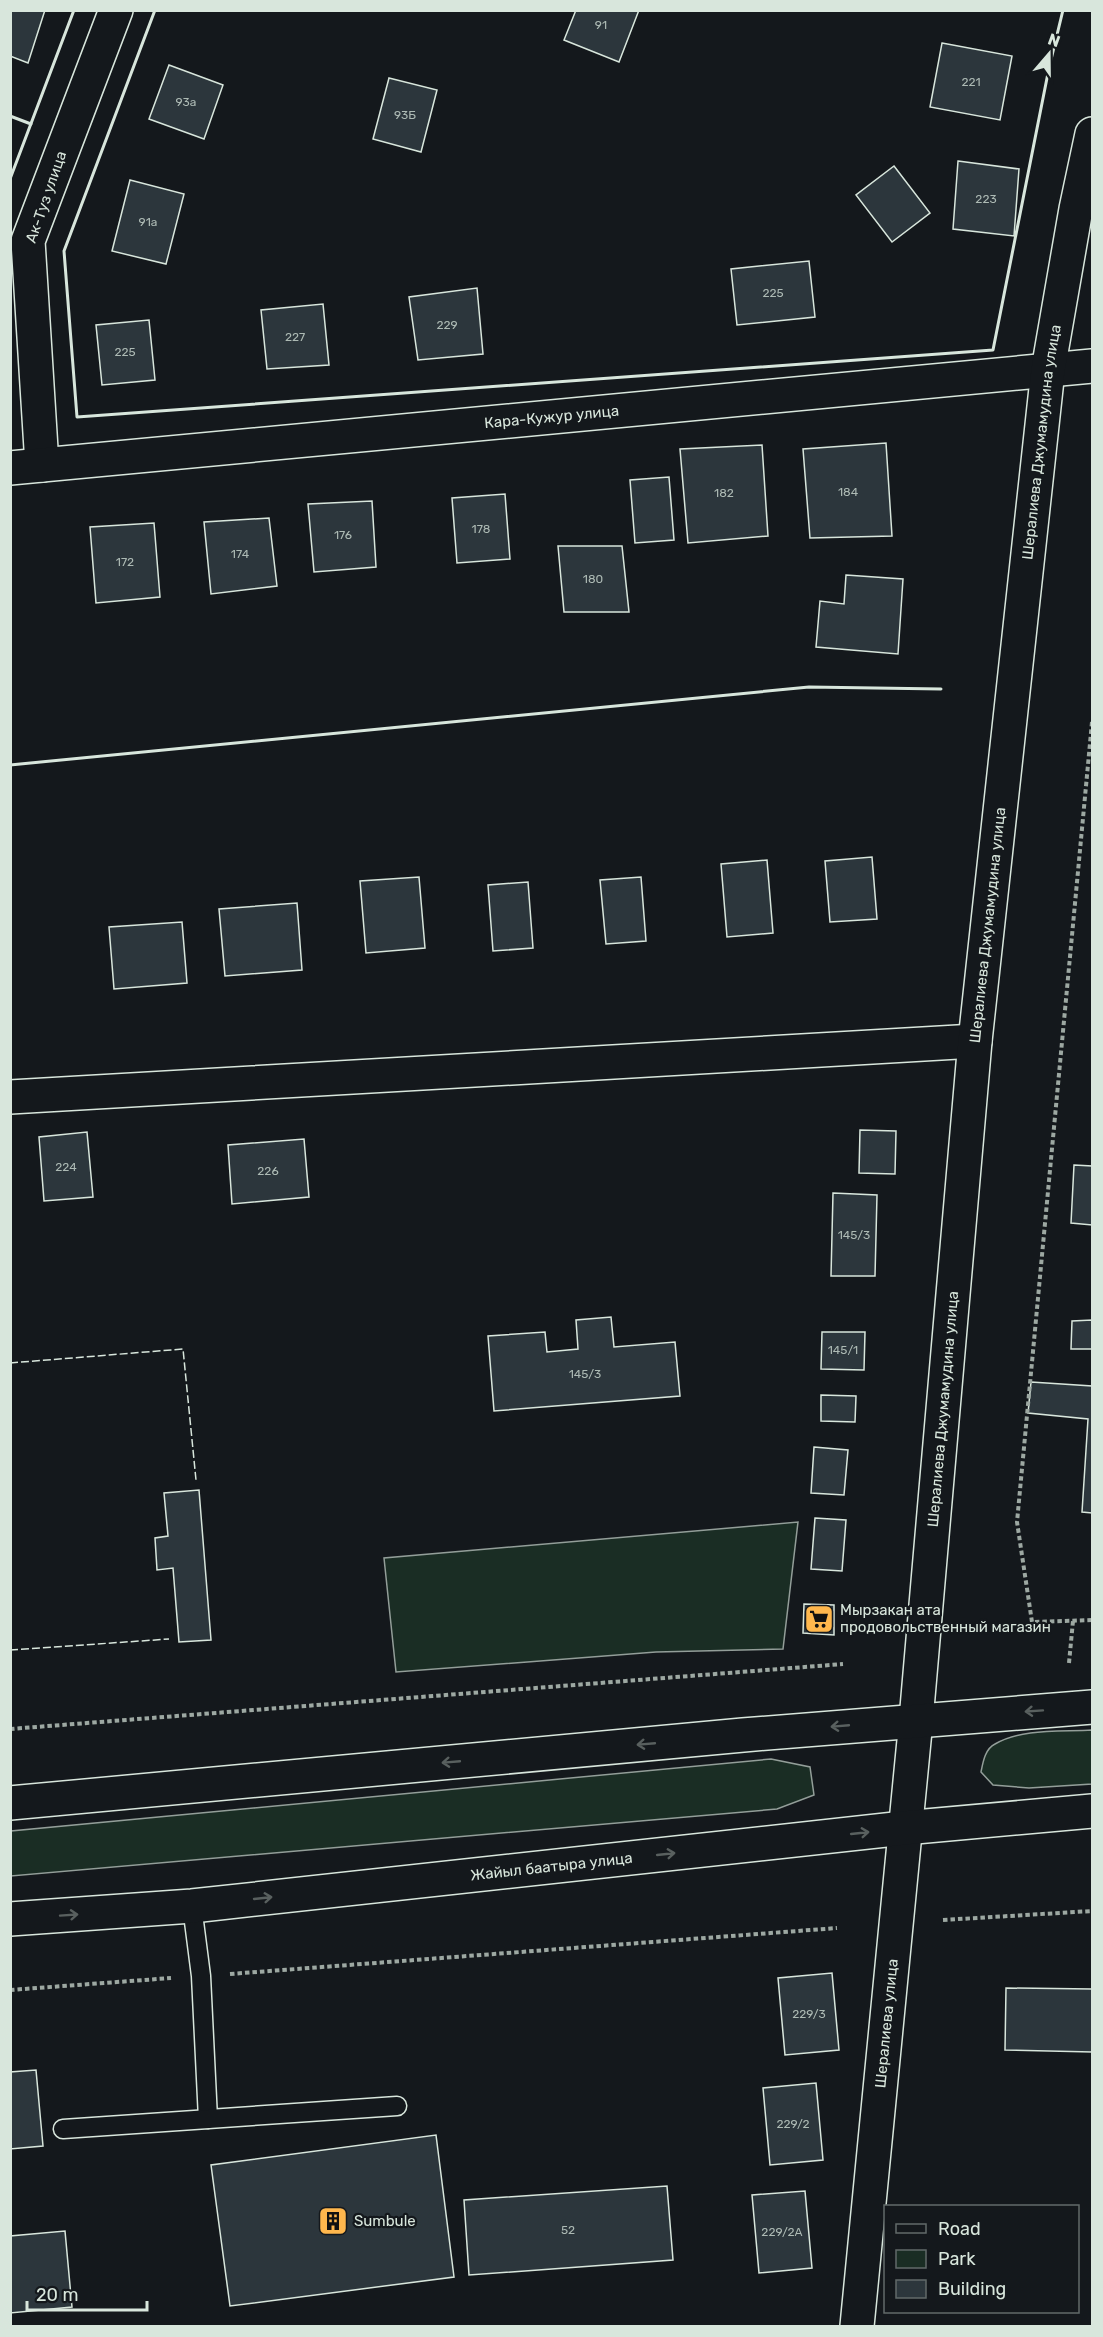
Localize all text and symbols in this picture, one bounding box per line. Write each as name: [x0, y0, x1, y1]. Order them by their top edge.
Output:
house number: 91: [595, 18, 607, 32]
north arrow: [1019, 24, 1079, 84]
text: N: [1045, 29, 1063, 51]
house number: 221: [961, 75, 981, 89]
house number: 93а: [176, 95, 196, 109]
house number: 93Б: [394, 108, 416, 122]
street label: Ак-Туз улица: [22, 149, 70, 245]
house number: 223: [975, 192, 997, 206]
house number: 91а: [139, 215, 157, 229]
house number: 225: [762, 286, 784, 300]
house number: 229: [436, 318, 458, 332]
street label: Шералиева Джумамудина улица: [1018, 323, 1065, 561]
house number: 227: [285, 330, 305, 344]
house number: 225: [114, 345, 136, 359]
street label: Кара-Кужур улица: [483, 402, 620, 432]
house number: 184: [838, 485, 859, 499]
house number: 182: [714, 486, 734, 500]
house number: 178: [472, 522, 490, 536]
house number: 176: [334, 528, 352, 542]
house number: 174: [231, 547, 250, 561]
house number: 172: [116, 555, 134, 569]
house number: 180: [583, 572, 603, 586]
street label: Шералиева Джумамудина улица: [966, 806, 1009, 1044]
house number: 224: [55, 1160, 77, 1174]
house number: 226: [257, 1164, 279, 1178]
house number: 145/3: [838, 1228, 870, 1242]
street label: Шералиева Джумамудина улица: [924, 1290, 962, 1528]
house number: 145/1: [828, 1343, 858, 1357]
house number: 145/3: [569, 1367, 601, 1381]
place label: Мырзакан ата продовольственный магазин: [840, 1601, 1051, 1636]
supermarket icon: Мырзакан ата продовольственный магазин: [803, 1603, 835, 1635]
one-way arrow: [1025, 1706, 1045, 1717]
one-way arrow: [830, 1721, 850, 1732]
one-way arrow: [636, 1739, 656, 1750]
one-way arrow: [442, 1757, 462, 1768]
one-way arrow: [849, 1827, 869, 1838]
one-way arrow: [655, 1848, 675, 1859]
street label: Жайыл баатыра улица: [469, 1849, 633, 1884]
one-way arrow: [253, 1892, 273, 1903]
one-way arrow: [58, 1909, 78, 1920]
street label: Шералиева улица: [871, 1958, 902, 2089]
house number: 229/3: [792, 2007, 826, 2021]
house number: 229/2: [776, 2117, 810, 2131]
building icon: Sumbule: [317, 2205, 349, 2237]
legend: [884, 2205, 1079, 2313]
place label: Sumbule: [354, 2212, 416, 2230]
text: Road: [938, 2218, 981, 2240]
house number: 52: [561, 2223, 575, 2237]
house number: 229/2А: [761, 2225, 803, 2239]
text: Park: [938, 2248, 976, 2270]
scale bar: [27, 2274, 147, 2312]
text: Building: [938, 2278, 1006, 2300]
text: 20 m: [36, 2284, 78, 2306]

